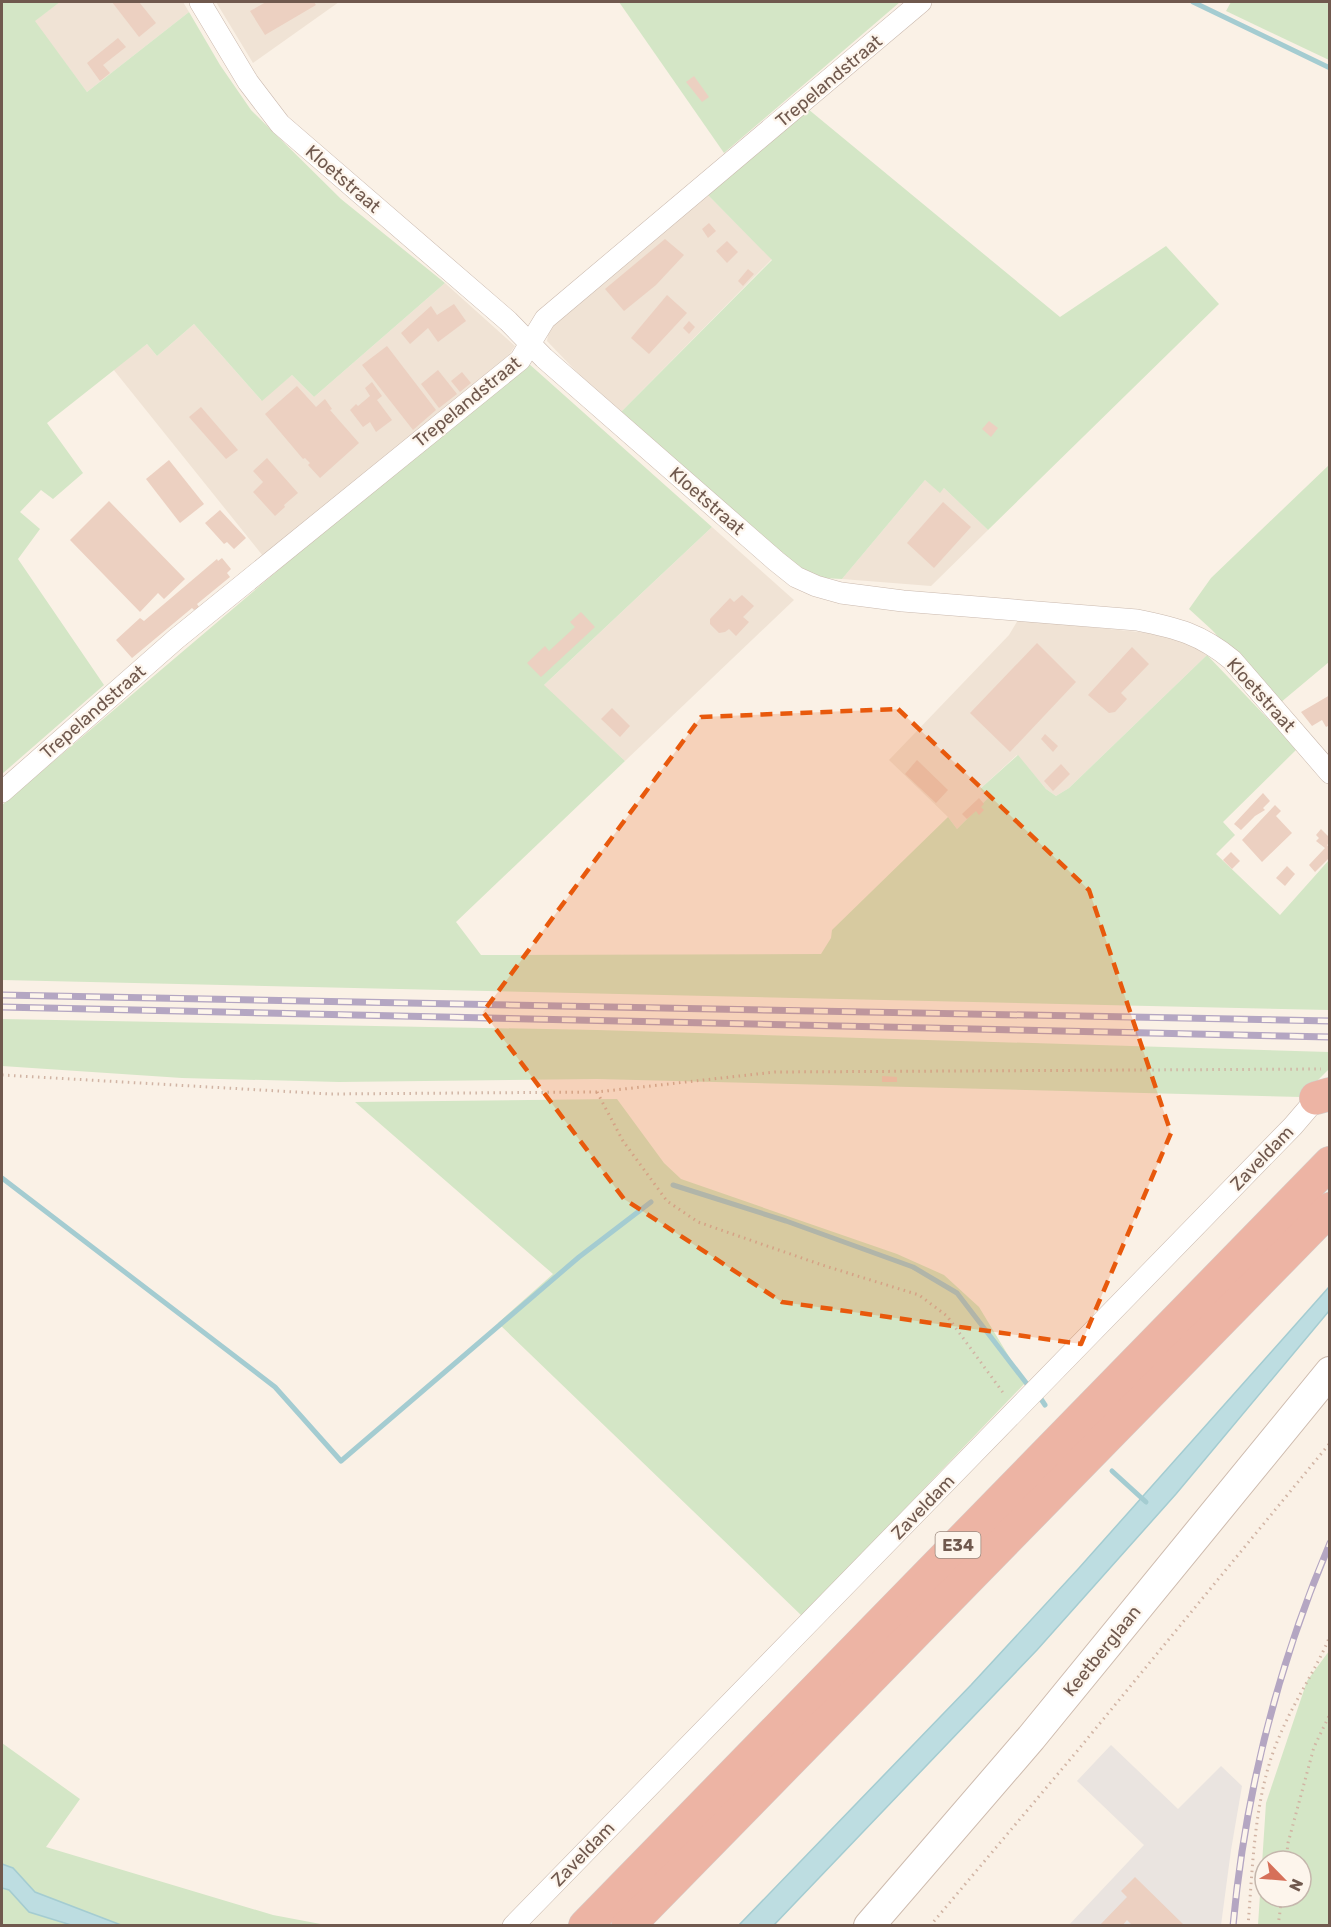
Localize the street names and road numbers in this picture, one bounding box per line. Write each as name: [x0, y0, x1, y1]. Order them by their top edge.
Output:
street label: Trepelandstraat: [771, 30, 887, 132]
street label: Kloetstraat: [301, 140, 385, 218]
street label: Trepelandstraat: [409, 352, 525, 452]
street label: Kloetstraat: [665, 462, 749, 540]
street label: Kloetstraat: [1222, 653, 1300, 737]
street label: Trepelandstraat: [36, 660, 150, 764]
street label: Zaveldam: [1226, 1121, 1298, 1195]
street label: Zaveldam: [887, 1470, 959, 1544]
road number: E34: [936, 1532, 980, 1558]
street label: Keetberglaan: [1059, 1601, 1145, 1701]
street label: Zaveldam: [547, 1817, 619, 1891]

